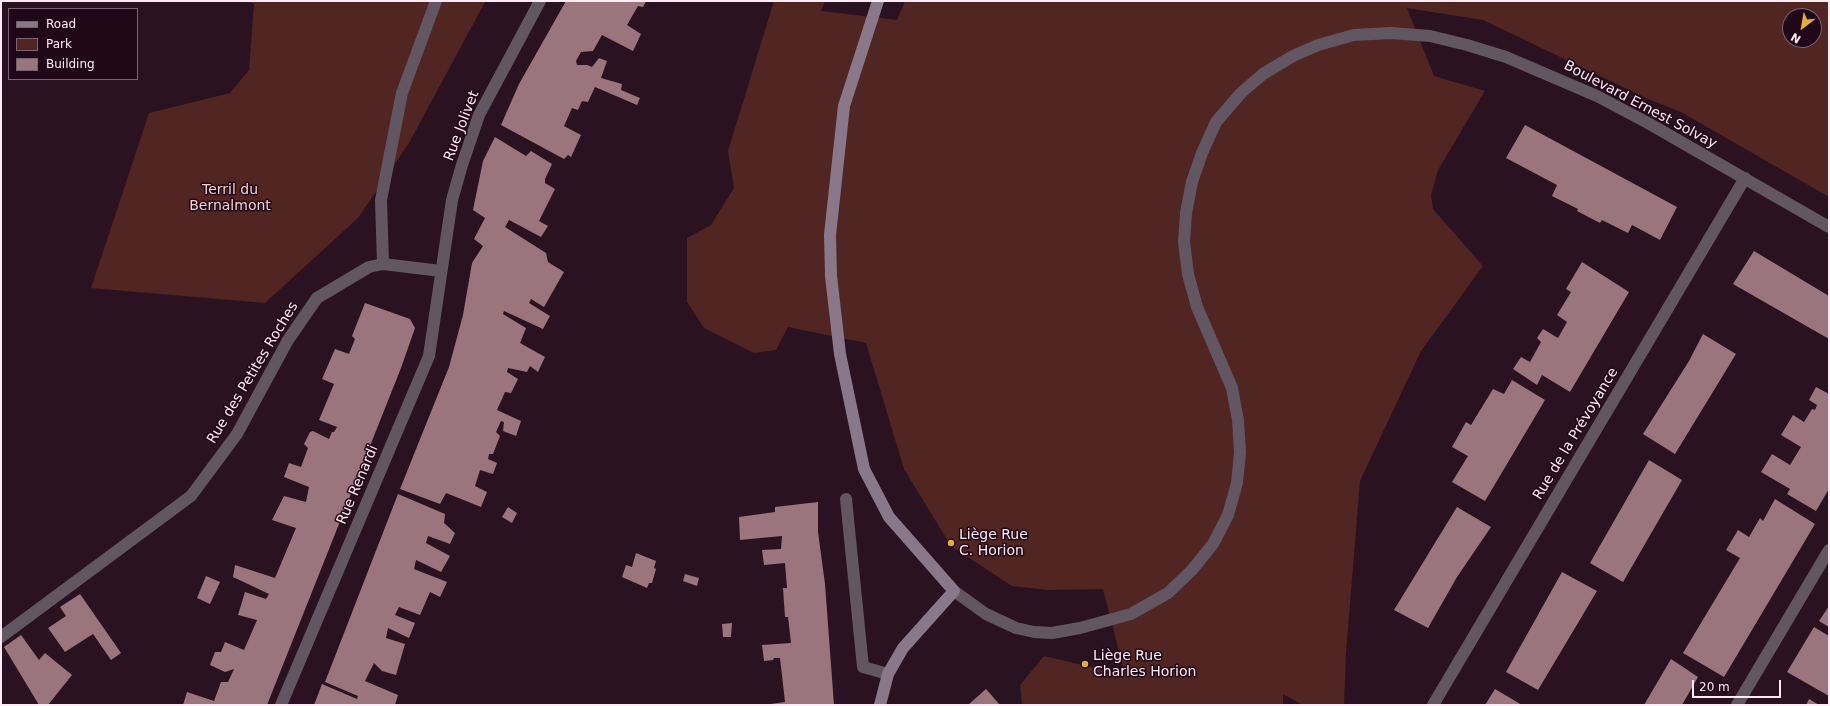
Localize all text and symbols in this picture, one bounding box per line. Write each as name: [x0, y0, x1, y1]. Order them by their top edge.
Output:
legend: [8, 8, 138, 80]
north arrow: [1782, 8, 1822, 48]
text: Road: [46, 17, 76, 31]
text: N: [1789, 30, 1803, 46]
text: Park: [46, 37, 72, 51]
text: Building: [46, 57, 95, 71]
street label: Boulevard Ernest Solvay: [1561, 57, 1719, 153]
street label: Rue Jolivet: [441, 88, 483, 164]
park label: Terril du Bernalmont: [189, 182, 271, 214]
street label: Rue des Petites Roches: [204, 299, 302, 447]
street label: Rue de la Prévoyance: [1530, 365, 1622, 503]
street label: Rue Renardi: [334, 443, 382, 527]
place label: Liège Rue C. Horion: [959, 527, 1028, 560]
marker: Liège Rue C. Horion: [946, 538, 956, 548]
place label: Liège Rue Charles Horion: [1093, 648, 1196, 680]
marker: Liège Rue Charles Horion: [1080, 659, 1090, 669]
scale bar: [1694, 672, 1783, 698]
text: 20 m: [1699, 680, 1730, 694]

